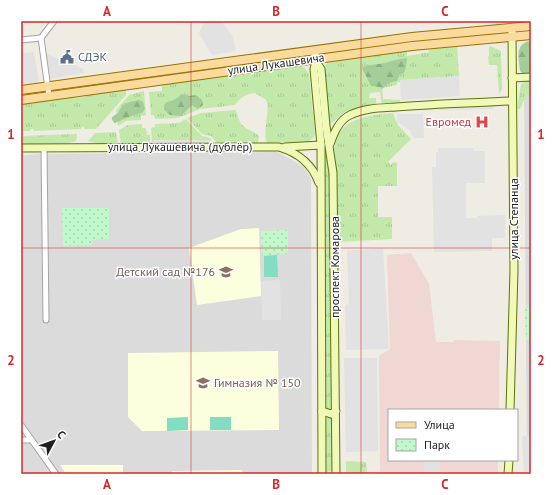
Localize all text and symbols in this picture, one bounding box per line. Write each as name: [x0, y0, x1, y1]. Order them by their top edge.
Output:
text: A: [103, 3, 111, 20]
text: B: [272, 3, 280, 20]
text: C: [441, 3, 449, 20]
public building icon: СДЭК: [59, 49, 75, 65]
place label: СДЭК: [78, 49, 107, 64]
street label: улица Лукашевича: [227, 49, 325, 78]
place label: Евромед: [426, 114, 471, 129]
hospital icon: Евромед: [474, 114, 490, 130]
text: 1: [7, 126, 15, 143]
text: 1: [537, 126, 545, 143]
street label: улица Лукашевича (дублёр): [108, 139, 252, 154]
street label: улица Степанца: [506, 178, 521, 260]
street label: проспект Комарова: [327, 216, 342, 318]
place label: Детский сад №176: [116, 264, 215, 279]
school or university icon: Детский сад №176: [218, 264, 234, 280]
text: 2: [7, 352, 15, 369]
text: 2: [537, 352, 545, 369]
school or university icon: Гимназия № 150: [195, 375, 211, 391]
place label: Гимназия № 150: [214, 375, 301, 390]
legend: [388, 409, 518, 461]
text: Улица: [424, 417, 455, 432]
north arrow: [34, 421, 74, 461]
text: С: [54, 428, 69, 441]
text: Парк: [424, 437, 450, 452]
text: A: [103, 476, 111, 493]
text: B: [272, 476, 280, 493]
text: C: [441, 476, 449, 493]

